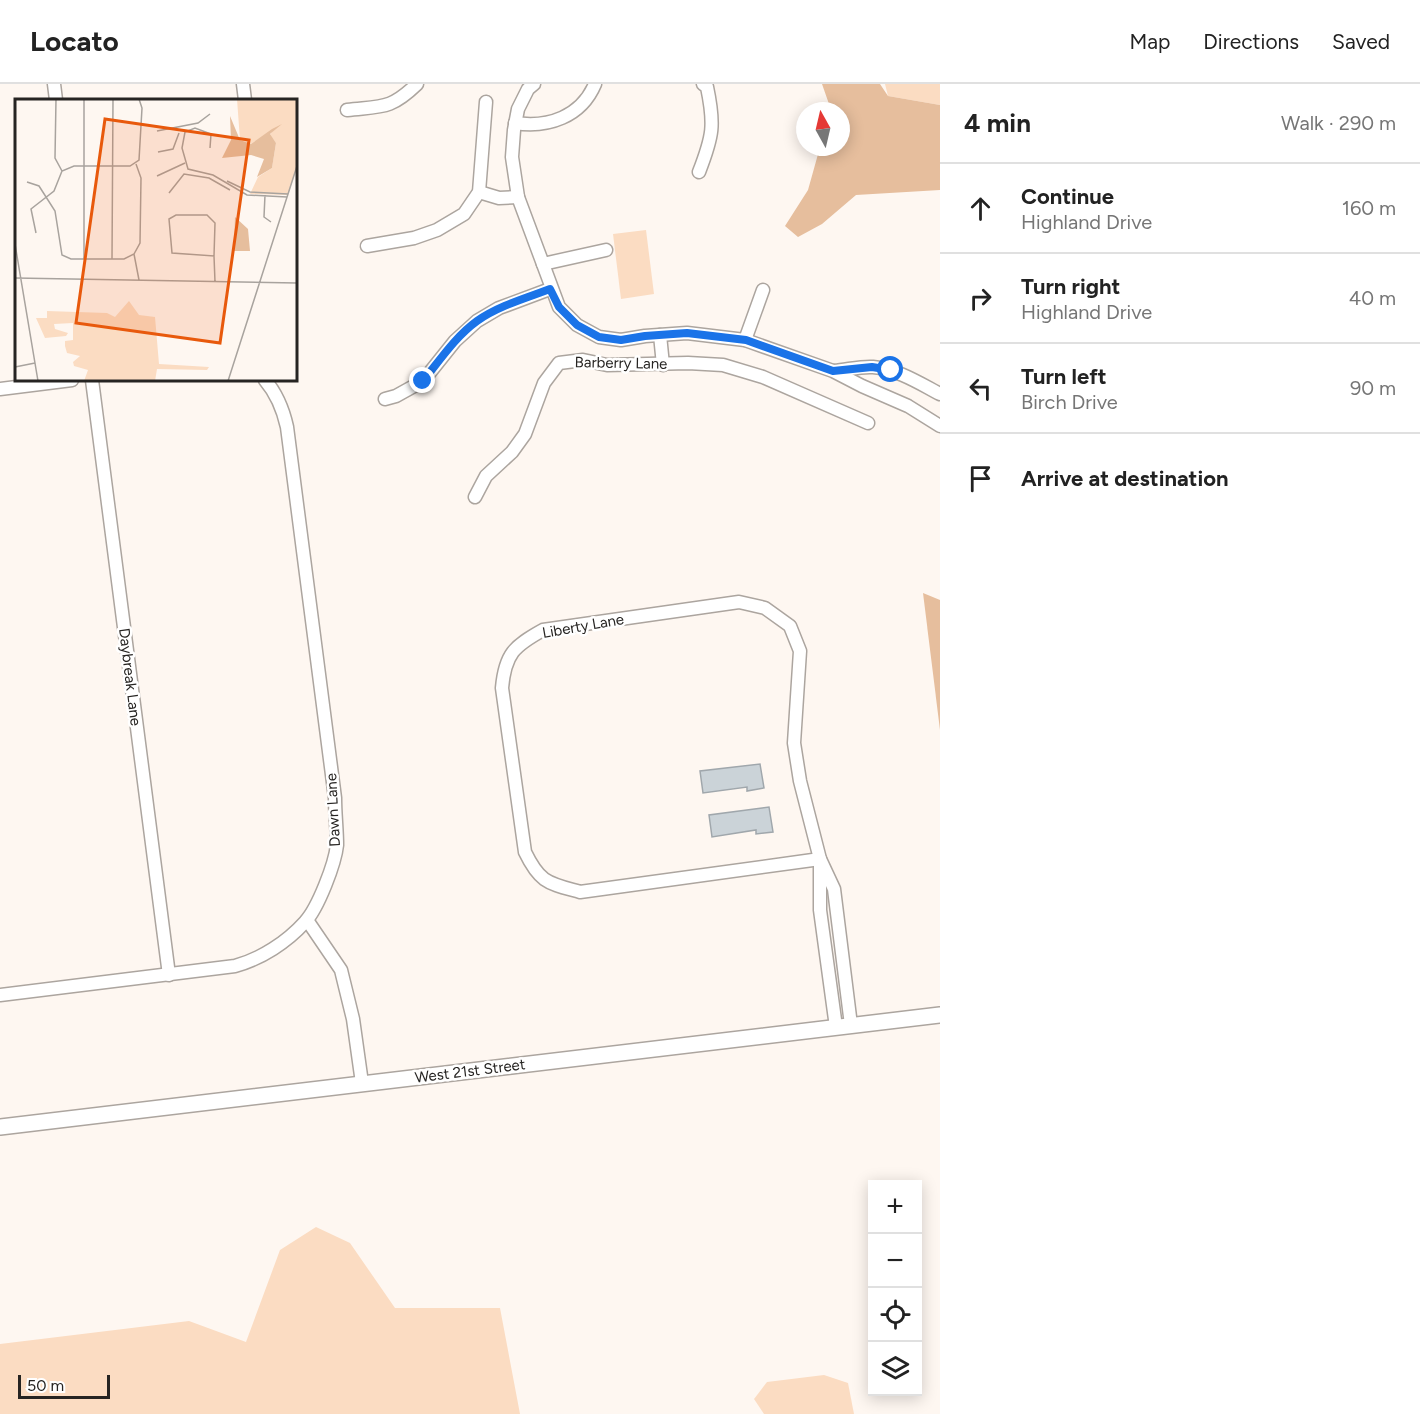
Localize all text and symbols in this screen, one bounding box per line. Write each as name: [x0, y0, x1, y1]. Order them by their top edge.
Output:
text: Locato: [30, 24, 119, 58]
text: Map: [1129, 29, 1170, 54]
text: Directions: [1203, 29, 1299, 54]
text: Saved: [1332, 29, 1390, 54]
inset map: [15, 99, 297, 381]
north arrow: [796, 102, 850, 156]
text: 4 min: [964, 107, 1031, 139]
text: Walk · 290 m: [1281, 111, 1396, 135]
text: Continue: [1021, 183, 1114, 210]
icon: ahead: [964, 192, 997, 225]
text: 160 m: [1342, 196, 1396, 220]
text: Highland Drive: [1021, 210, 1152, 234]
text: Turn right: [1021, 273, 1120, 300]
icon: right: [964, 282, 997, 315]
text: 40 m: [1349, 286, 1396, 310]
text: Highland Drive: [1021, 300, 1152, 324]
street label: Barberry Lane: [575, 353, 667, 373]
route start: [877, 356, 903, 382]
text: Turn left: [1021, 363, 1107, 390]
route end: [409, 367, 435, 393]
icon: left: [964, 372, 997, 405]
text: 90 m: [1350, 376, 1396, 400]
text: Birch Drive: [1021, 390, 1118, 414]
icon: arrive: [964, 462, 997, 495]
text: Arrive at destination: [1021, 465, 1229, 492]
street label: Liberty Lane: [541, 610, 625, 642]
street label: Daybreak Lane: [115, 627, 145, 727]
street label: Dawn Lane: [322, 773, 344, 847]
street label: West 21st Street: [414, 1055, 527, 1087]
map controls: [868, 1180, 922, 1396]
button: +: [868, 1180, 922, 1234]
button: −: [868, 1234, 922, 1288]
button: locate: [868, 1288, 922, 1342]
button: layers: [868, 1342, 922, 1396]
scale bar: [18, 1372, 110, 1400]
text: 50 m: [27, 1376, 64, 1395]

